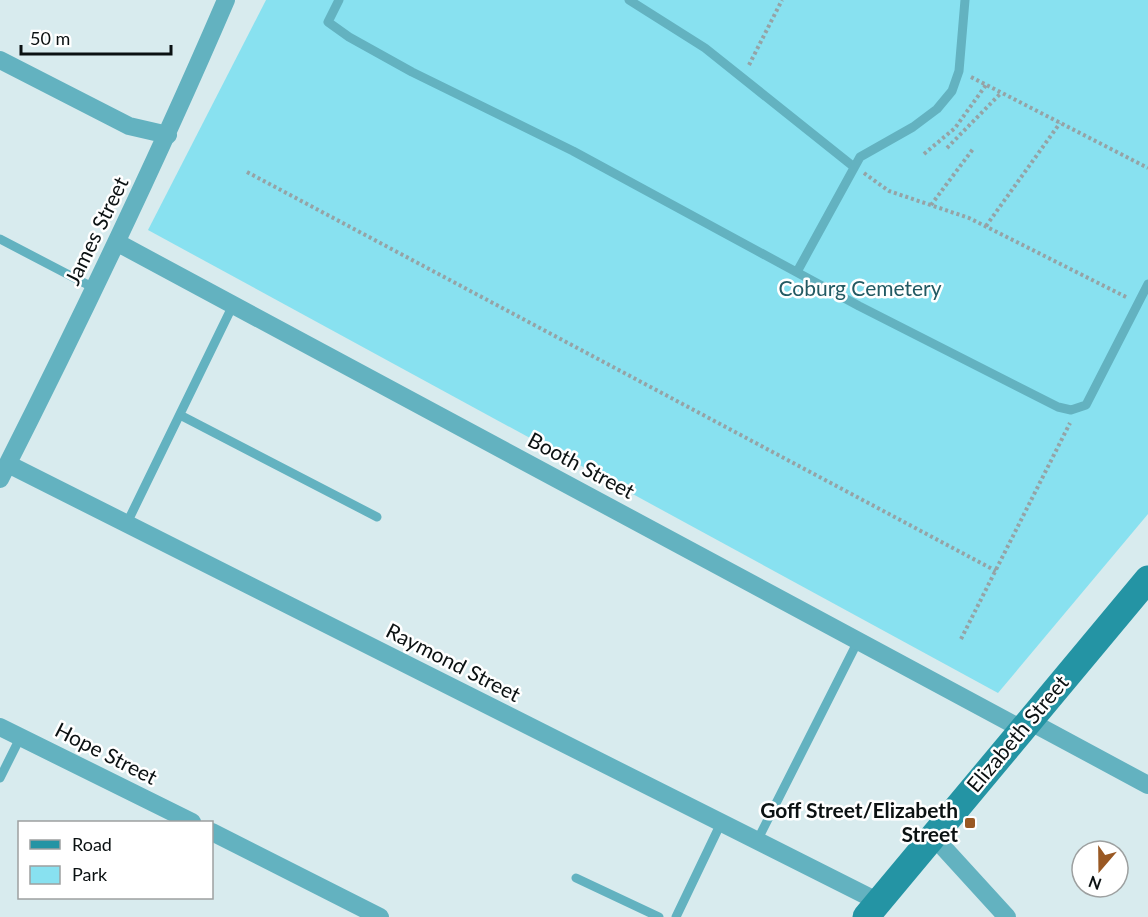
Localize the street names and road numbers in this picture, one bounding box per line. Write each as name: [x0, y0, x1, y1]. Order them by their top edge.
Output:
street label: James Street: [59, 172, 133, 288]
street label: Booth Street: [524, 426, 640, 503]
street label: Raymond Street: [382, 617, 525, 706]
street label: Elizabeth Street: [961, 669, 1073, 796]
street label: Hope Street: [51, 716, 162, 789]

